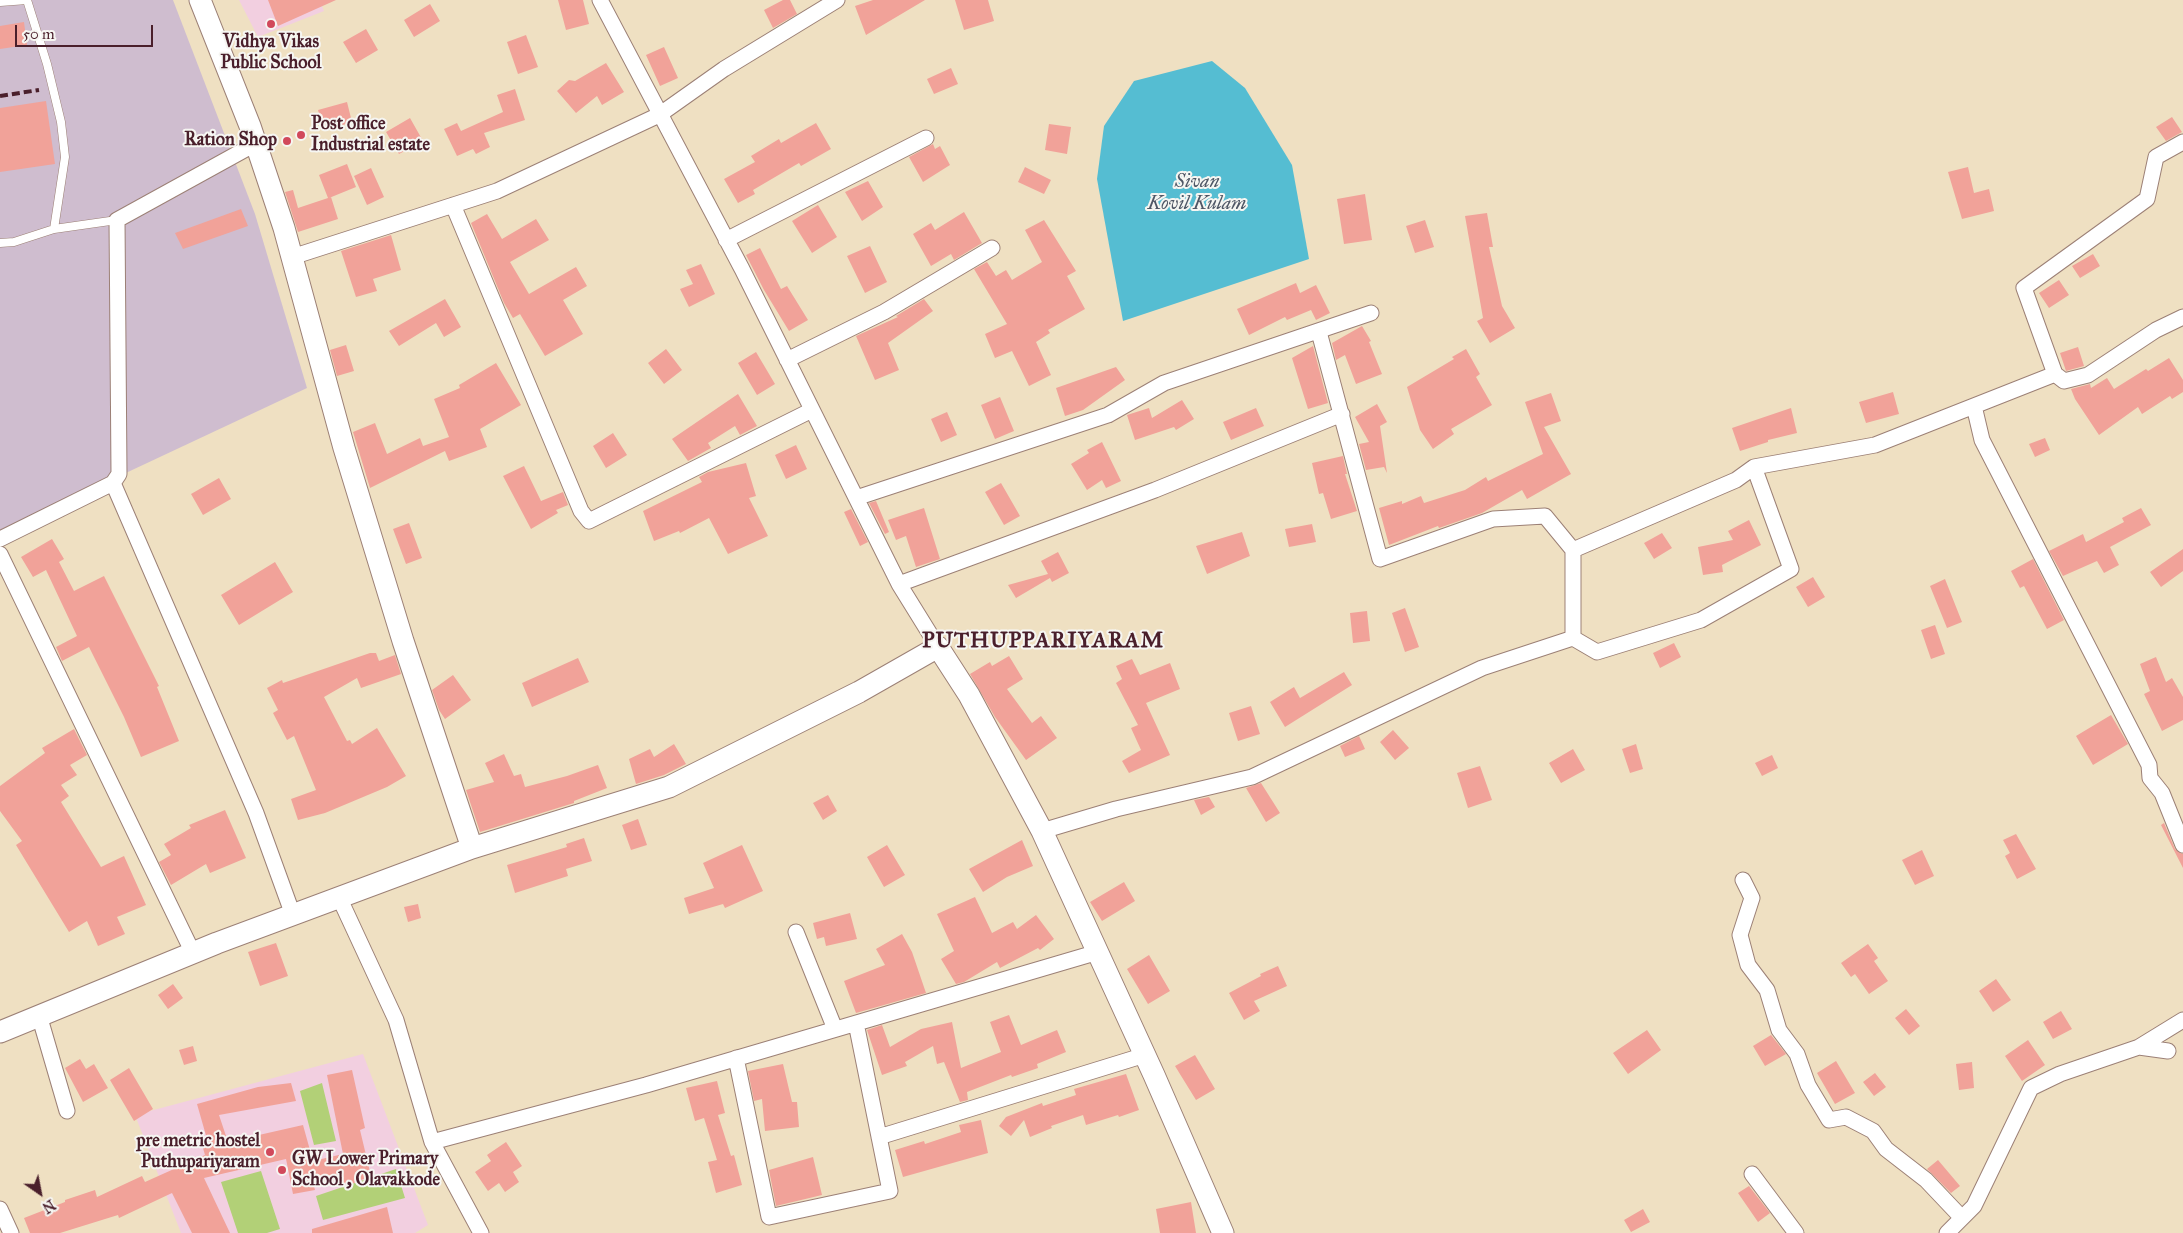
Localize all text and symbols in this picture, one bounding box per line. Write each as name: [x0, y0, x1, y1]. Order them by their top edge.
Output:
scale bar: [18, 15, 155, 47]
marker: Vidhya Vikas Public School: [265, 18, 277, 30]
text: 50 m: [23, 25, 55, 43]
place label: Vidhya Vikas Public School: [221, 32, 321, 74]
place label: Post office Industrial estate: [311, 114, 430, 156]
marker: Post office Industrial estate: [295, 129, 307, 141]
place label: Ration Shop: [184, 130, 277, 152]
marker: Ration Shop: [281, 135, 293, 147]
water label: Sivan Kovil Kulam: [1148, 171, 1246, 215]
district label: PUTHUPPARIYARAM: [920, 629, 1166, 655]
place label: pre metric hostel Puthupariyaram: [137, 1131, 260, 1174]
marker: pre metric hostel Puthupariyaram: [264, 1146, 276, 1158]
place label: GW Lower Primary School , Olavakkode: [292, 1149, 440, 1192]
marker: GW Lower Primary School , Olavakkode: [276, 1164, 288, 1176]
north arrow: [15, 1168, 65, 1218]
text: N: [39, 1196, 58, 1216]

